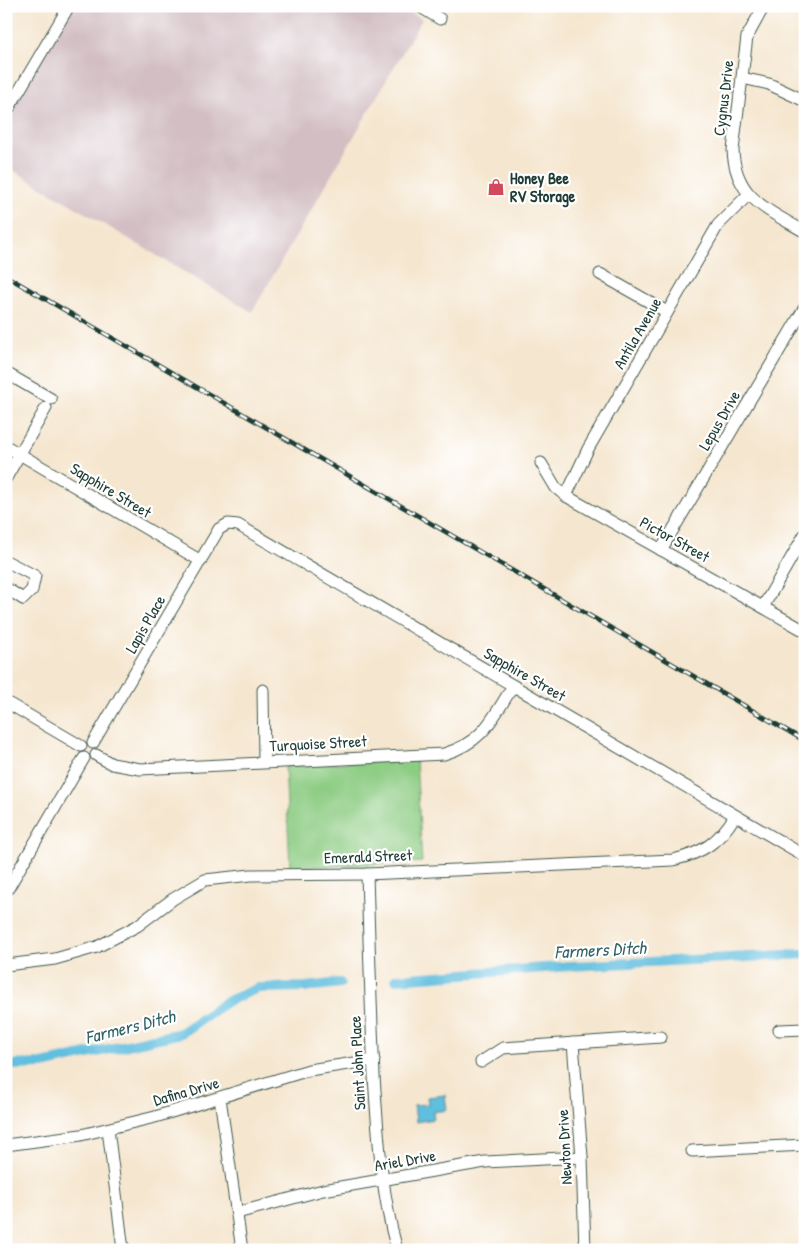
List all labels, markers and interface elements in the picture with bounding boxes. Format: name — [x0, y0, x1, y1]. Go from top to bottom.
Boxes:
street label: Cygnus Drive — [707, 58, 739, 137]
place label: Honey Bee RV Storage — [510, 167, 576, 208]
shop icon: Honey Bee RV Storage — [486, 177, 506, 197]
street label: Antila Avenue — [608, 293, 667, 373]
street label: Lepus Drive — [693, 386, 745, 454]
street label: Sapphire Street — [66, 457, 156, 523]
street label: Pictor Street — [636, 511, 714, 567]
street label: Lapis Place — [120, 591, 171, 657]
street label: Sapphire Street — [480, 642, 570, 707]
street label: Turquoise Street — [269, 729, 368, 757]
street label: Emerald Street — [324, 843, 413, 869]
water label: Farmers Ditch — [554, 935, 648, 964]
water label: Farmers Ditch — [82, 1003, 179, 1050]
street label: Saint John Place — [344, 1015, 370, 1111]
street label: Dafina Drive — [150, 1071, 222, 1111]
street label: Newton Drive — [551, 1108, 577, 1185]
street label: Ariel Drive — [373, 1144, 438, 1176]

